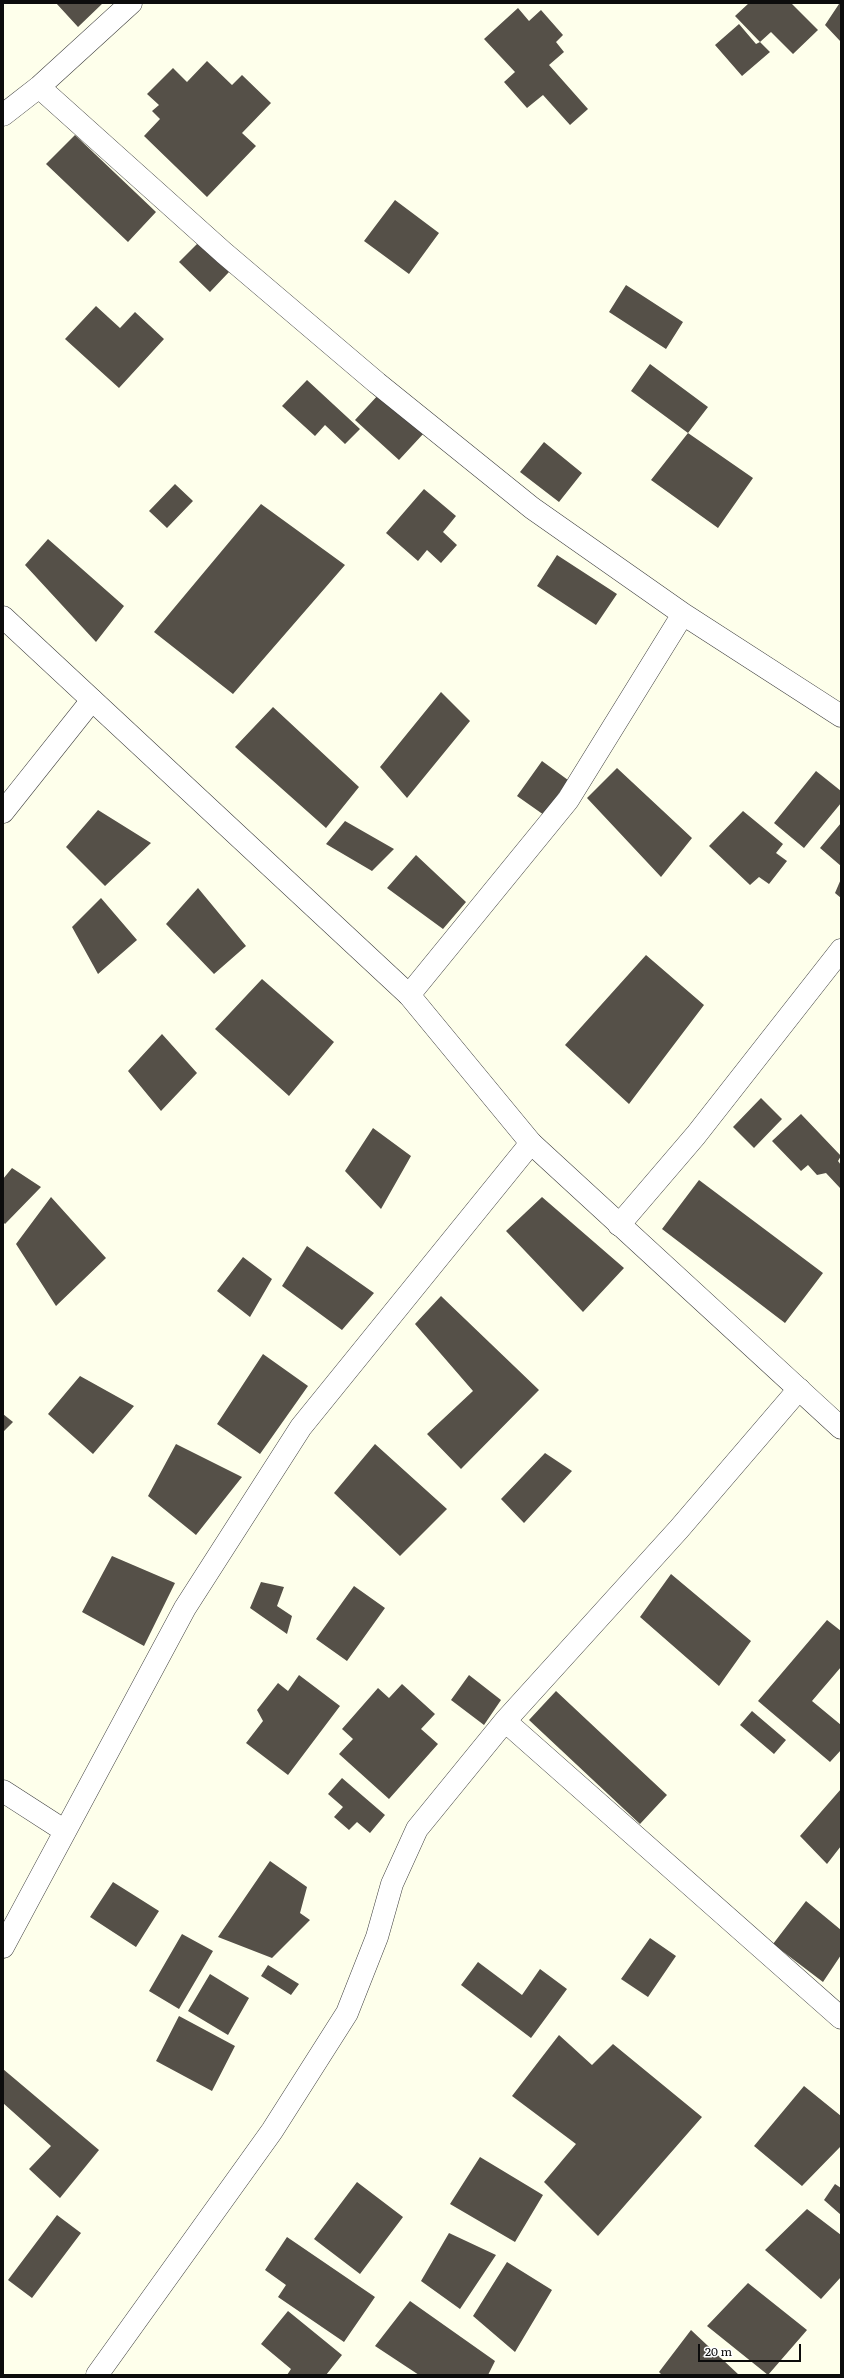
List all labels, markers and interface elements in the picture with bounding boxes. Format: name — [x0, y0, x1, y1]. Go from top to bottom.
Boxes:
scale bar — [700, 2336, 803, 2362]
text: 20 m — [705, 2342, 732, 2360]

